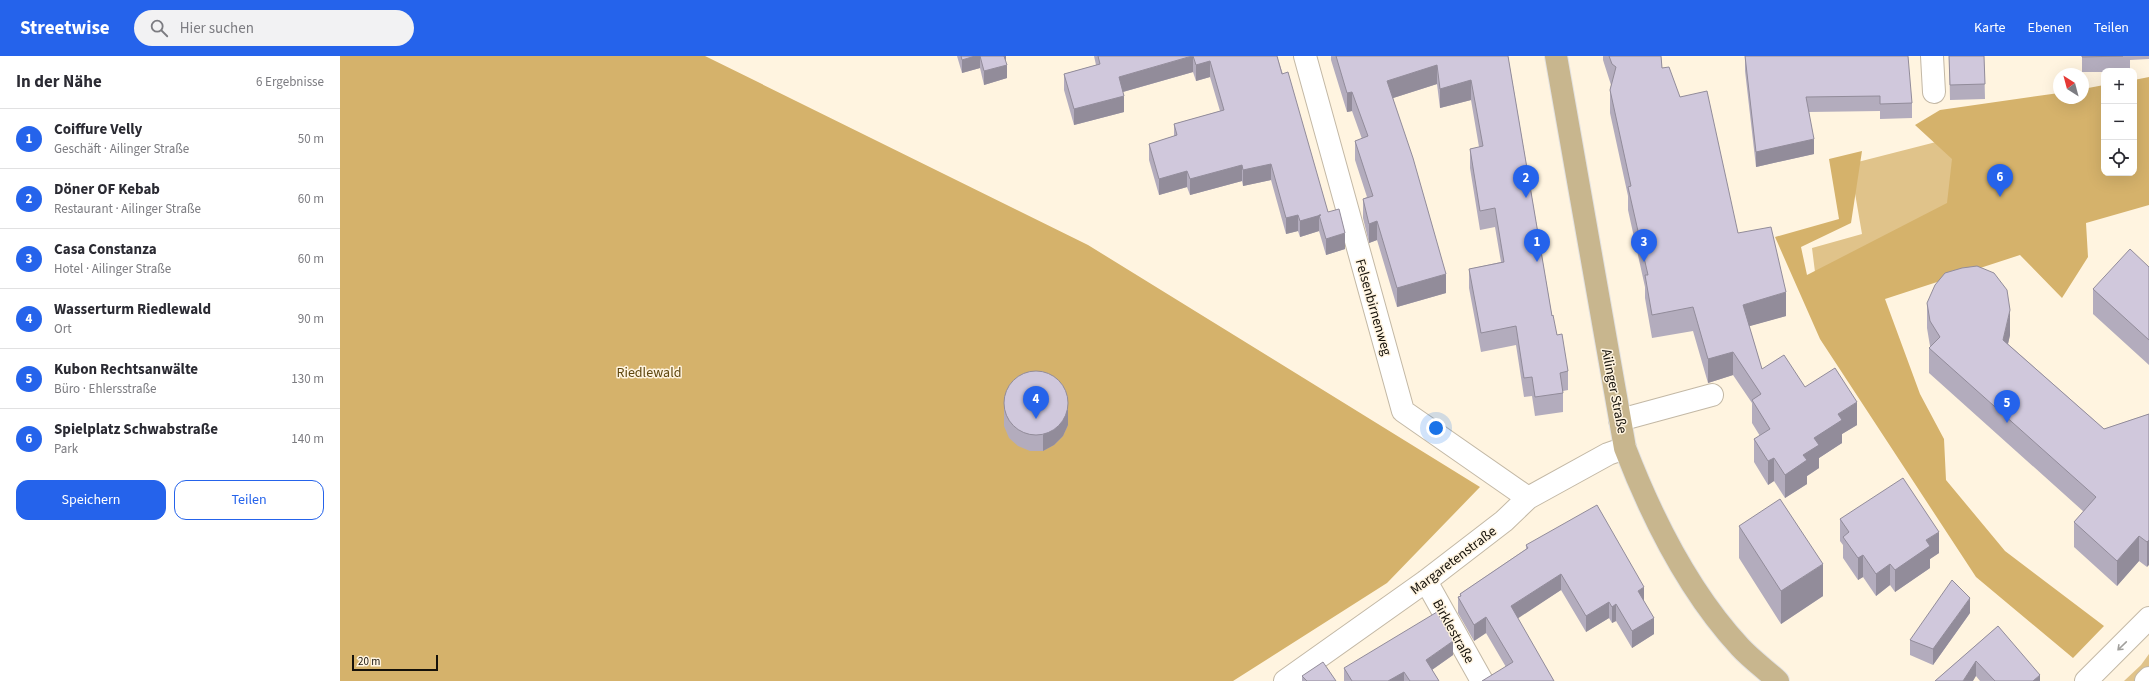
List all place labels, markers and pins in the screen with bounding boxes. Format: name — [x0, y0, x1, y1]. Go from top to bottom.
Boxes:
pin: 6 — [1987, 164, 2013, 197]
pin: 2 — [1513, 165, 1539, 198]
pin: 1 — [1524, 229, 1550, 262]
pin: 3 — [1631, 229, 1657, 262]
pin: 4 — [1023, 386, 1049, 419]
pin: 5 — [1994, 390, 2020, 423]

